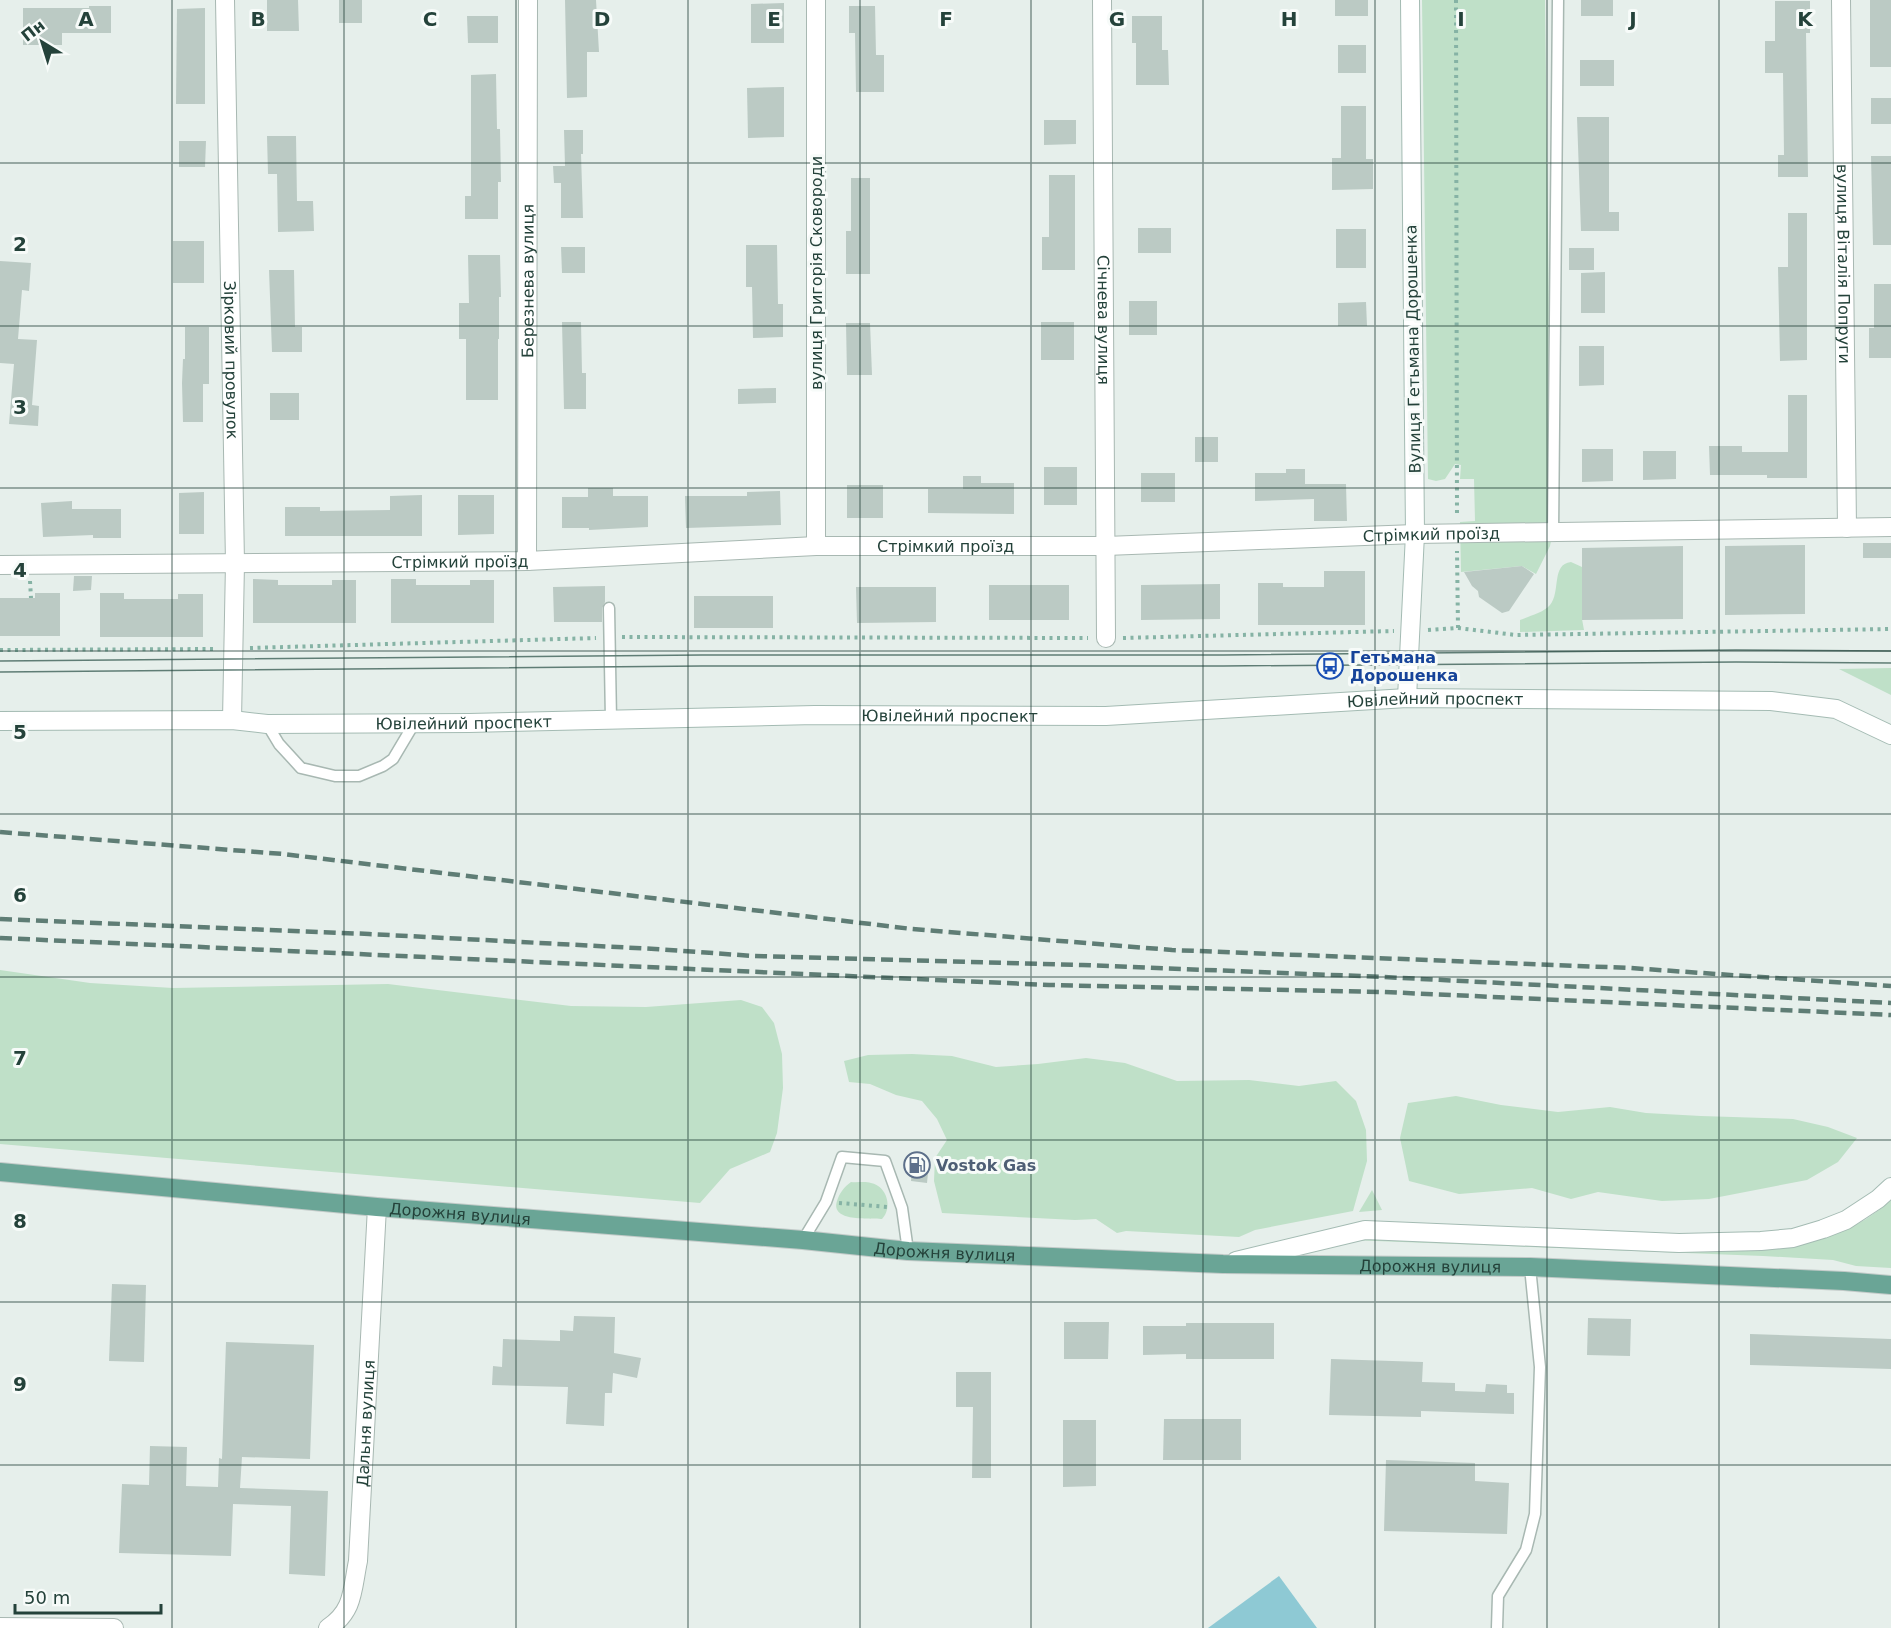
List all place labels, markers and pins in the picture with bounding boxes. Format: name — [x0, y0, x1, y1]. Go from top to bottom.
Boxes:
place label: Гетьмана Дорошенка — [1350, 648, 1458, 685]
bus stop icon: Гетьмана Дорошенка — [1315, 651, 1345, 681]
fuel station icon: Vostok Gas — [902, 1150, 932, 1180]
place label: Vostok Gas — [936, 1156, 1036, 1175]

